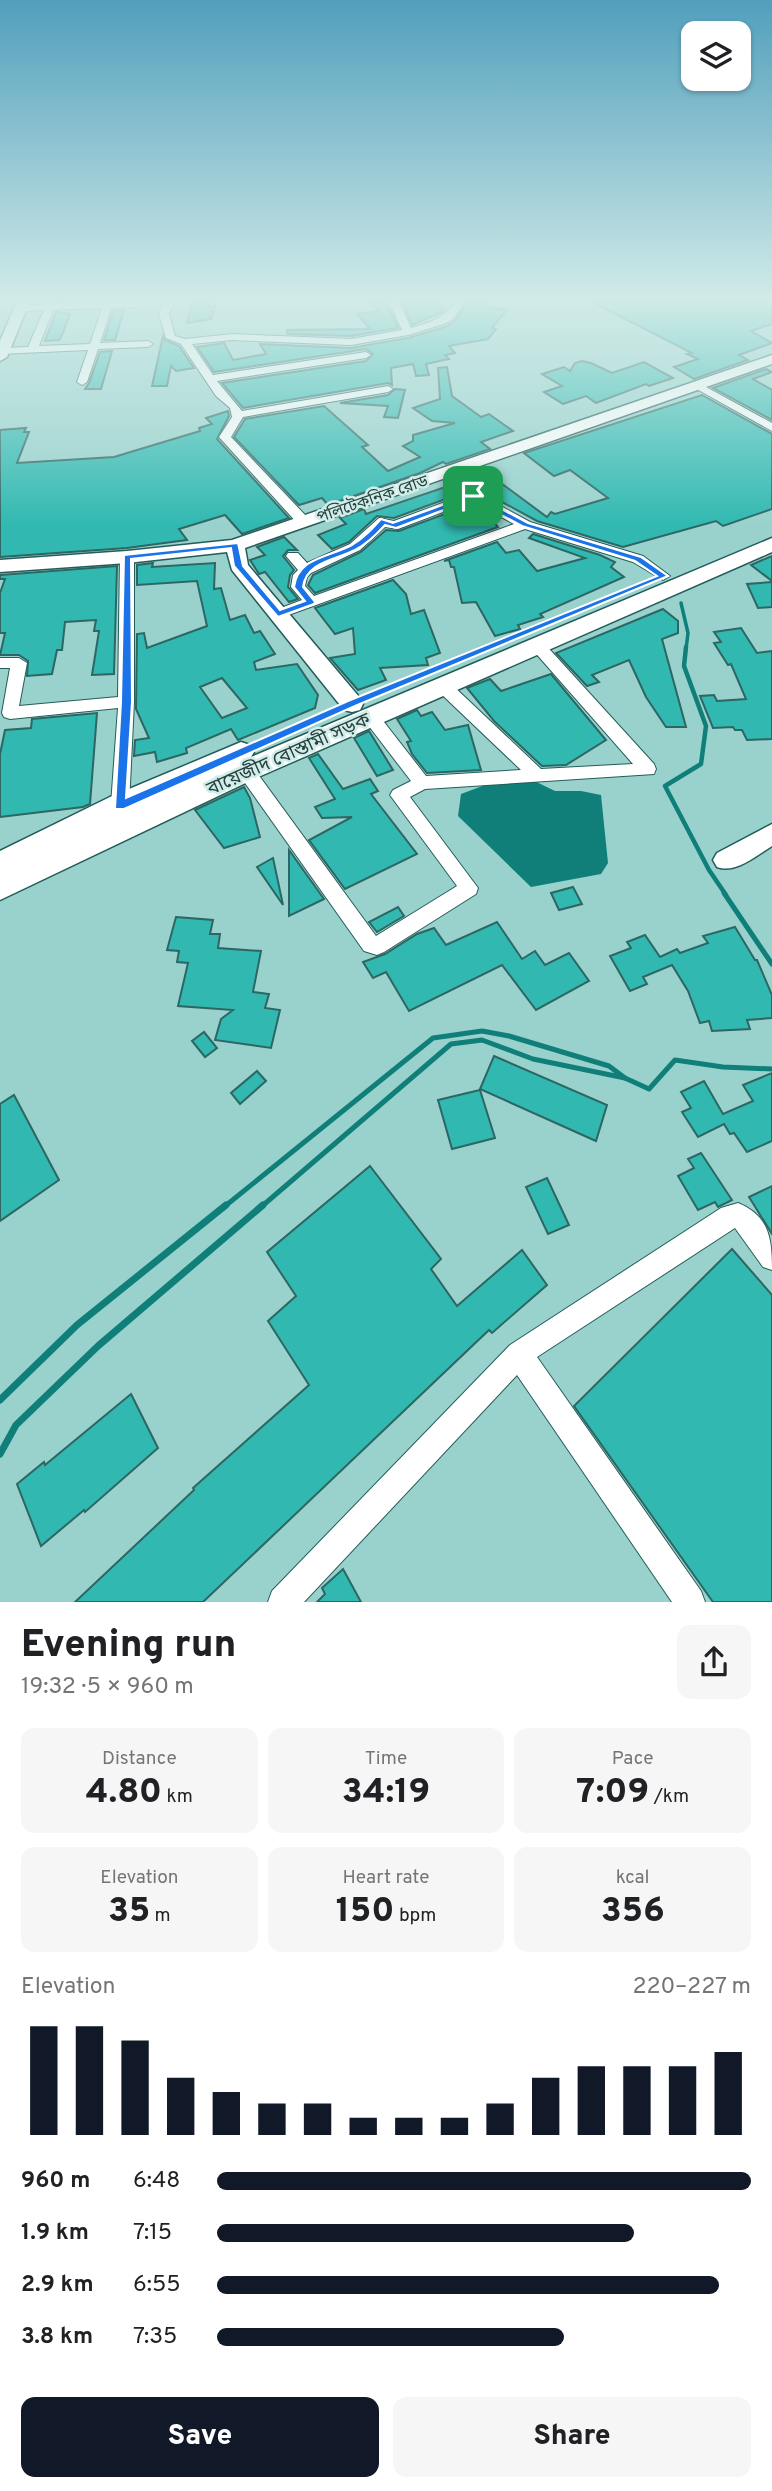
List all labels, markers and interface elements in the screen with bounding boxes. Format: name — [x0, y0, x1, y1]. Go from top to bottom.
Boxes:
map controls — [681, 21, 751, 91]
button: layers — [681, 21, 751, 91]
pin — [443, 466, 503, 526]
street label: পলিটেকনিক রোড — [314, 470, 431, 528]
icon: arrive — [454, 477, 492, 515]
street label: বায়েজীদ বোস্তামী সড়ক — [202, 707, 375, 802]
text: Evening run — [21, 1622, 236, 1671]
button: share — [677, 1625, 751, 1699]
text: 19:32 · 5 × 960 m — [21, 1673, 194, 1702]
text: Distance — [102, 1747, 177, 1771]
text: Time — [365, 1747, 407, 1771]
text: Pace — [612, 1747, 654, 1771]
text: 4.80 — [86, 1771, 162, 1815]
text: 34:19 — [342, 1771, 430, 1815]
text: 7:09 — [576, 1771, 649, 1815]
text: km — [162, 1785, 193, 1809]
text: /km — [649, 1785, 689, 1809]
text: Elevation — [100, 1866, 178, 1890]
text: Heart rate — [343, 1866, 429, 1890]
text: kcal — [616, 1866, 650, 1890]
text: 35 — [108, 1890, 150, 1934]
text: 150 — [336, 1890, 394, 1934]
text: 356 — [601, 1890, 665, 1934]
text: m — [150, 1904, 171, 1928]
text: bpm — [394, 1904, 436, 1928]
text: Elevation — [21, 1973, 116, 2002]
text: 220–227 m — [632, 1973, 751, 2002]
text: 960 m — [21, 2167, 90, 2196]
text: 6:48 — [133, 2167, 180, 2196]
text: 1.9 km — [21, 2219, 89, 2248]
text: 7:15 — [133, 2219, 172, 2248]
text: 2.9 km — [21, 2271, 94, 2300]
text: 6:55 — [133, 2271, 180, 2300]
text: 3.8 km — [21, 2323, 93, 2352]
text: 7:35 — [133, 2323, 177, 2352]
button: Save — [21, 2397, 379, 2477]
button: Share — [393, 2397, 751, 2477]

